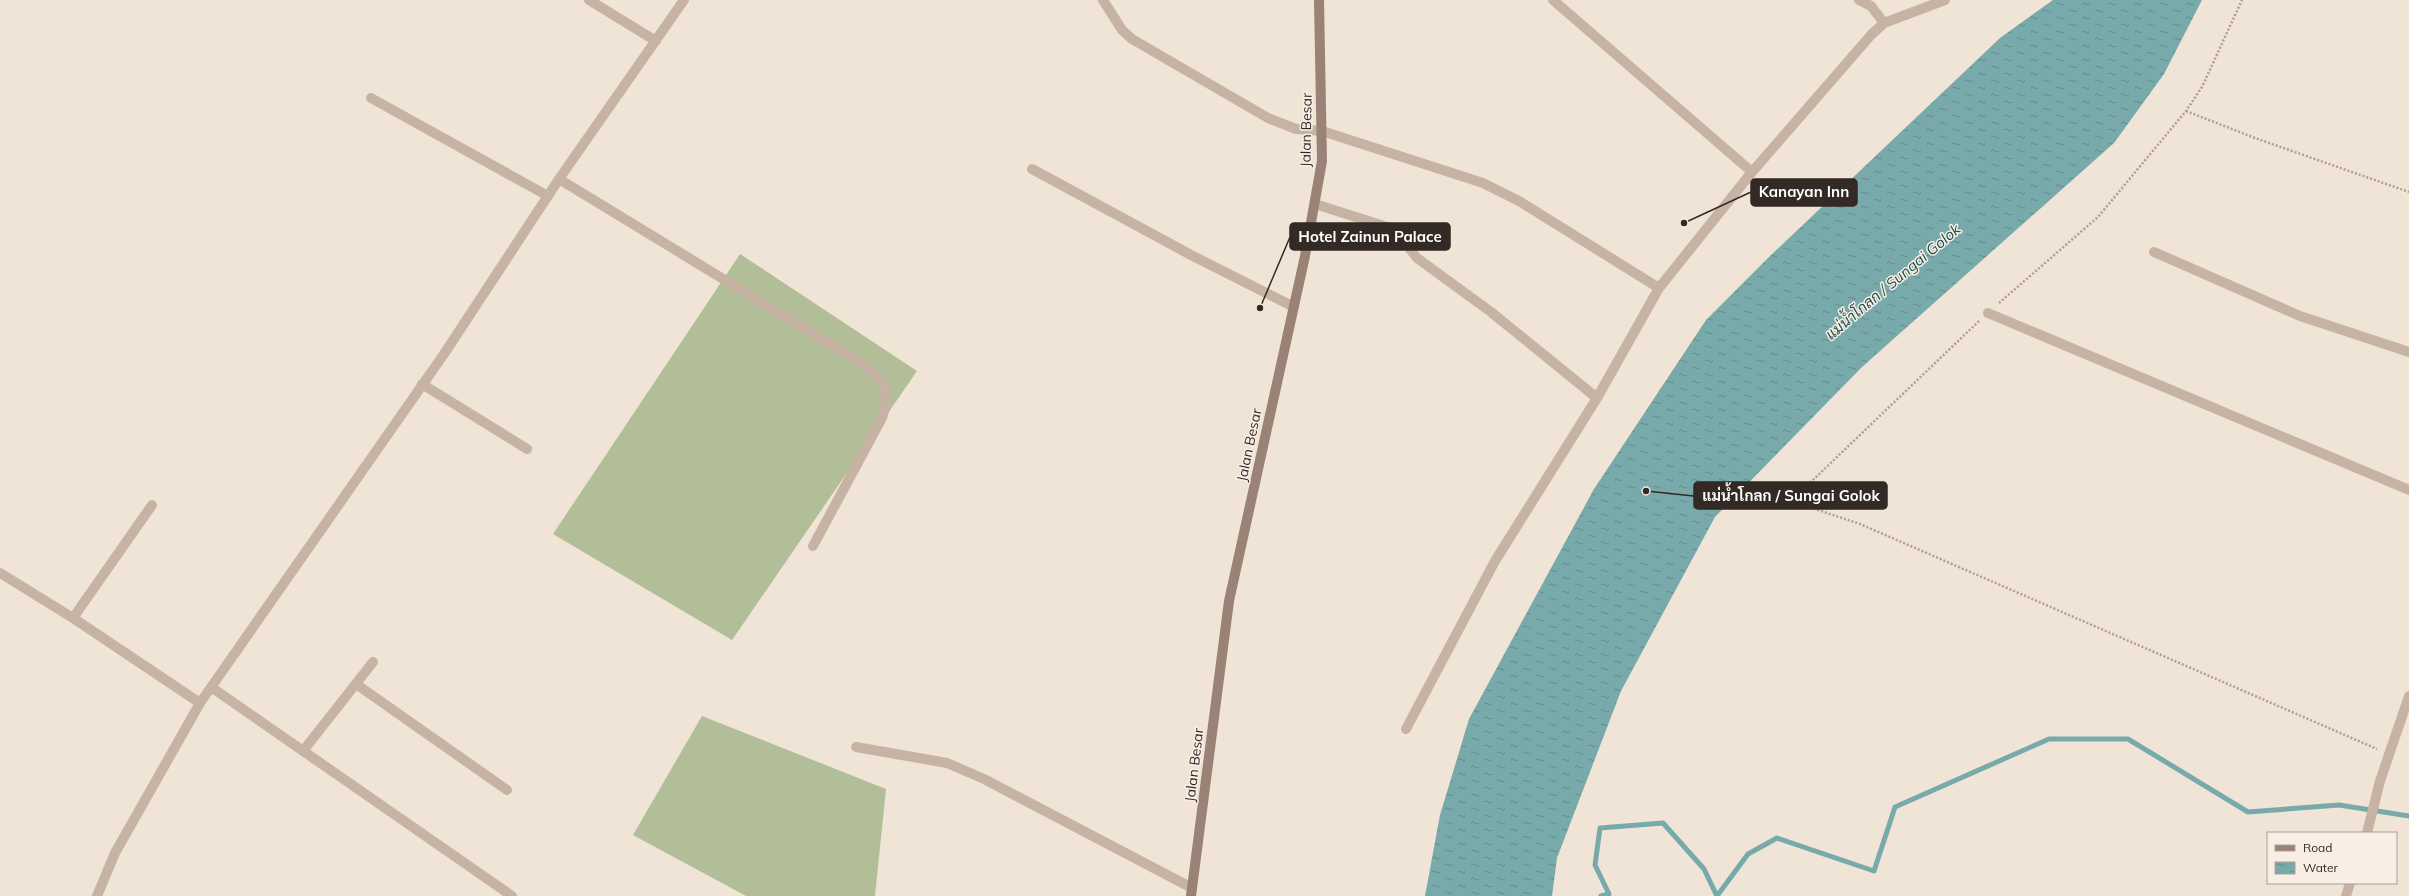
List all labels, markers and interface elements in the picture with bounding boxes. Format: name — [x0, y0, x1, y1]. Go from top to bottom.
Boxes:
street label: Jalan Besar — [1296, 92, 1316, 167]
callout: Kanayan Inn — [1751, 179, 1857, 206]
text: Kanayan Inn — [1759, 182, 1849, 201]
water label: แม่น้ำโกลก / Sungai Golok — [1819, 217, 1965, 344]
callout: Hotel Zainun Palace — [1290, 223, 1450, 250]
text: Hotel Zainun Palace — [1298, 227, 1442, 246]
street label: Jalan Besar — [1232, 406, 1266, 483]
callout: แม่น้ำโกลก / Sungai Golok — [1694, 482, 1887, 509]
text: แม่น้ำโกลก / Sungai Golok — [1702, 482, 1880, 505]
street label: Jalan Besar — [1181, 726, 1208, 803]
legend — [2267, 832, 2397, 884]
text: Road — [2303, 840, 2332, 855]
text: Water — [2303, 860, 2339, 875]

